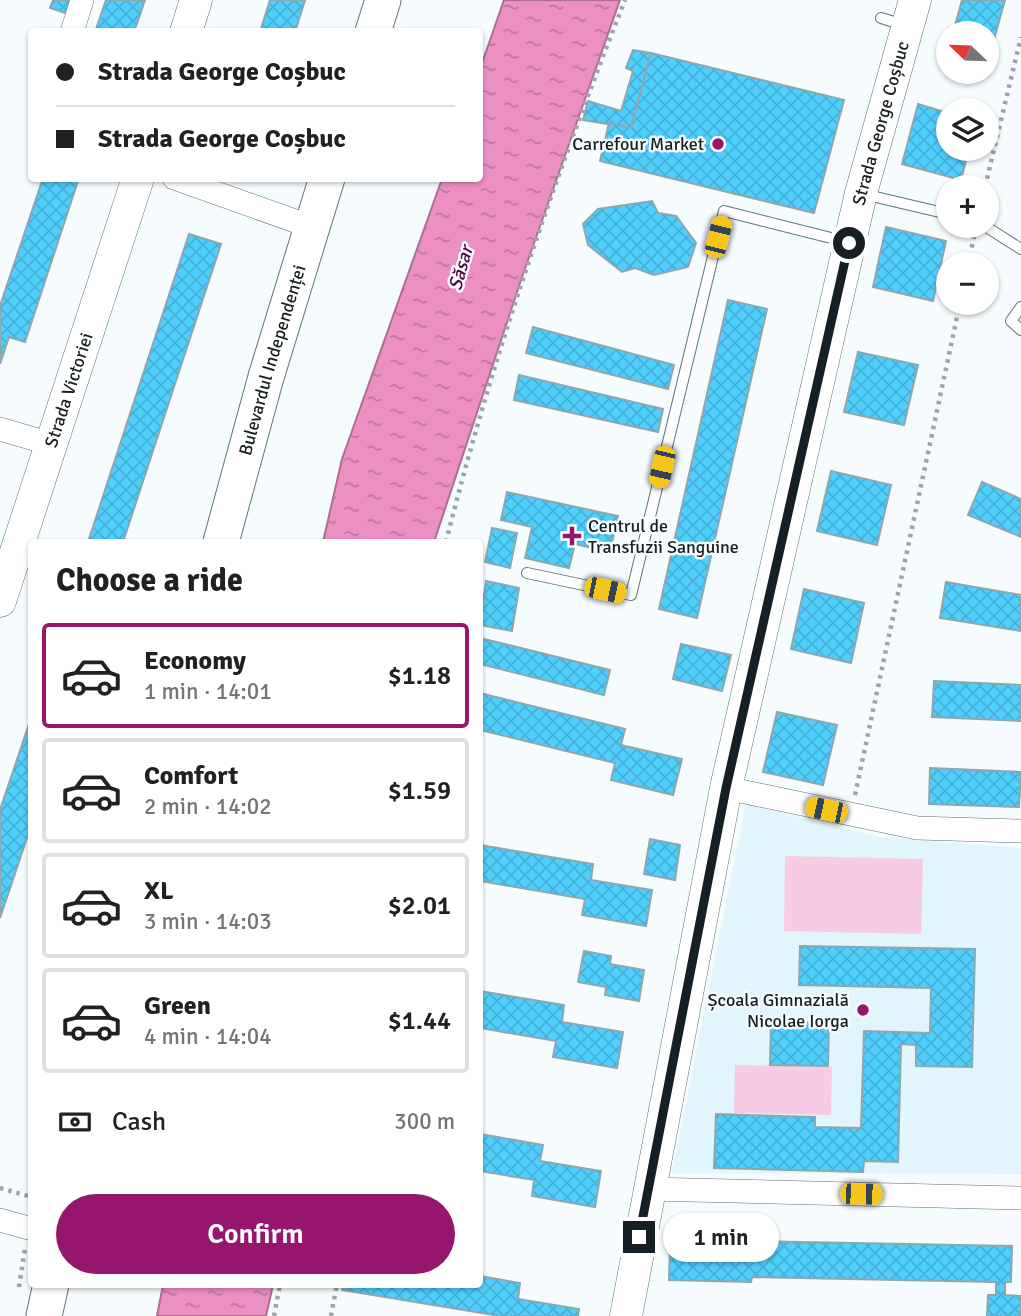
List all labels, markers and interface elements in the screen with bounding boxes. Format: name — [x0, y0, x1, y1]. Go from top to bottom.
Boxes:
north arrow — [936, 21, 999, 84]
map controls — [936, 21, 999, 315]
street label: Strada George Coșbuc — [848, 39, 914, 207]
text: Strada George Coșbuc — [98, 56, 346, 88]
button: layers — [936, 98, 999, 161]
text: Strada George Coșbuc — [98, 123, 346, 155]
place label: Carrefour Market — [572, 133, 704, 155]
marker: Carrefour Market — [710, 136, 726, 152]
button: + — [936, 175, 999, 238]
car — [703, 214, 734, 260]
route start — [833, 227, 865, 259]
water label: Săsar — [443, 240, 480, 293]
button: − — [936, 252, 999, 315]
street label: Bulevardul Independenței — [234, 262, 311, 458]
street label: Strada Victoriei — [40, 330, 98, 450]
car — [648, 444, 677, 490]
place label: Centrul de Transfuzii Sanguine — [588, 515, 739, 558]
marker: Centrul de Transfuzii Sanguine — [562, 526, 582, 546]
text: Choose a ride — [56, 561, 243, 600]
car — [583, 575, 628, 605]
icon: car — [60, 644, 123, 707]
text: Economy — [144, 645, 246, 677]
text: $1.18 — [388, 660, 451, 692]
text: 1 min · 14:01 — [144, 677, 272, 706]
icon: car — [60, 759, 123, 822]
text: Comfort — [144, 760, 238, 792]
text: $1.59 — [388, 775, 451, 807]
text: 2 min · 14:02 — [144, 792, 272, 821]
car — [804, 795, 849, 825]
icon: car — [60, 874, 123, 937]
text: XL — [144, 875, 174, 907]
text: $2.01 — [388, 890, 451, 922]
text: 3 min · 14:03 — [144, 907, 272, 936]
icon: car — [60, 989, 123, 1052]
place label: Școala Gimnazială Nicolae Iorga — [708, 989, 849, 1032]
text: Green — [144, 990, 211, 1022]
marker: Școala Gimnazială Nicolae Iorga — [855, 1002, 871, 1018]
text: $1.44 — [388, 1005, 451, 1037]
text: 4 min · 14:04 — [144, 1022, 272, 1051]
icon: cash — [56, 1103, 94, 1141]
text: Cash — [112, 1106, 166, 1138]
text: 300 m — [394, 1107, 455, 1136]
car — [840, 1183, 883, 1205]
button: Confirm — [56, 1194, 455, 1274]
callout: 1 min — [664, 1212, 779, 1262]
route end — [623, 1221, 655, 1253]
text: 1 min — [693, 1223, 749, 1252]

